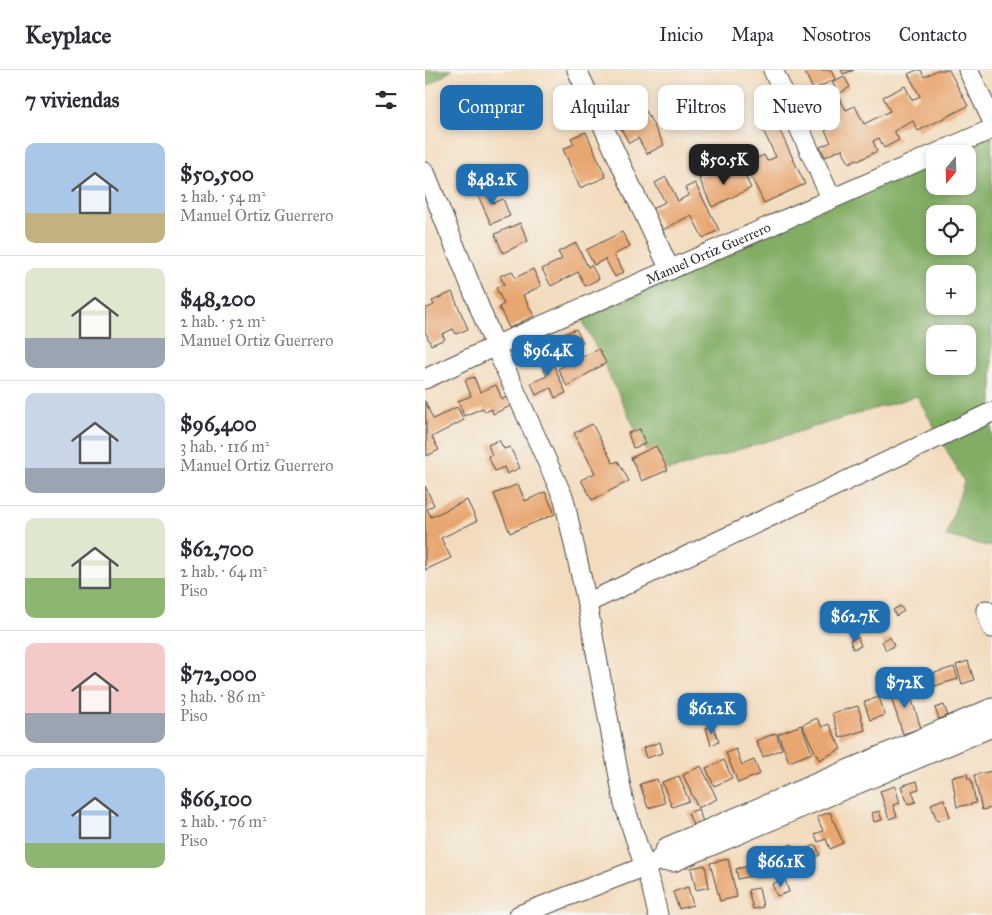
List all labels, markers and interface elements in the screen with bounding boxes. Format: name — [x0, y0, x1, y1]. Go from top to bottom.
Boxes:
text: Keyplace — [25, 20, 112, 50]
text: Inicio — [659, 24, 703, 46]
text: Mapa — [731, 24, 774, 46]
text: Nosotros — [802, 24, 871, 46]
text: Contacto — [899, 24, 967, 46]
chip: Comprar — [440, 85, 543, 130]
chip: Alquilar — [553, 85, 648, 130]
chip: Filtros — [658, 85, 744, 130]
chip: Nuevo — [754, 85, 840, 130]
icon: filters — [372, 86, 400, 114]
text: 7 viviendas — [25, 87, 119, 113]
pin: $50.5K — [683, 144, 765, 186]
north arrow — [926, 145, 976, 195]
map controls — [926, 145, 976, 375]
text: $50.5K — [700, 150, 748, 169]
text: $50,500 — [180, 161, 254, 187]
icon: home — [65, 163, 125, 223]
pin: $48.2K — [451, 164, 533, 206]
text: $48.2K — [467, 170, 517, 189]
text: 2 hab. · 54 m² — [180, 187, 266, 206]
button: locate — [926, 205, 976, 255]
text: Manuel Ortiz Guerrero — [180, 206, 333, 225]
street label: Manuel Ortiz Guerrero — [643, 218, 773, 288]
button: + — [926, 265, 976, 315]
text: $48,200 — [180, 286, 256, 312]
icon: home — [65, 288, 125, 348]
text: 2 hab. · 52 m² — [180, 312, 265, 331]
button: − — [926, 325, 976, 375]
text: Manuel Ortiz Guerrero — [180, 331, 333, 350]
pin: $96.4K — [507, 334, 589, 377]
text: $96.4K — [523, 341, 573, 360]
text: $96,400 — [180, 411, 257, 437]
icon: home — [65, 413, 125, 473]
text: 3 hab. · 116 m² — [180, 437, 269, 456]
text: Manuel Ortiz Guerrero — [180, 456, 333, 475]
text: $62,700 — [180, 536, 254, 562]
icon: home — [65, 538, 125, 598]
text: 2 hab. · 64 m² — [180, 562, 267, 581]
text: Piso — [180, 581, 208, 600]
pin: $62.7K — [814, 600, 896, 643]
text: $62.7K — [831, 607, 879, 626]
text: $72,000 — [180, 661, 257, 687]
icon: home — [65, 663, 125, 723]
pin: $72K — [875, 666, 935, 709]
text: $72K — [886, 673, 924, 692]
text: 3 hab. · 86 m² — [180, 687, 265, 706]
pin: $61.2K — [671, 692, 753, 735]
text: $61.2K — [689, 699, 735, 718]
text: Piso — [180, 706, 208, 725]
text: $66,100 — [180, 786, 252, 812]
icon: home — [65, 788, 125, 848]
text: 2 hab. · 76 m² — [180, 812, 267, 831]
text: Piso — [180, 831, 208, 850]
pin: $66.1K — [740, 846, 822, 888]
text: $66.1K — [757, 852, 805, 871]

